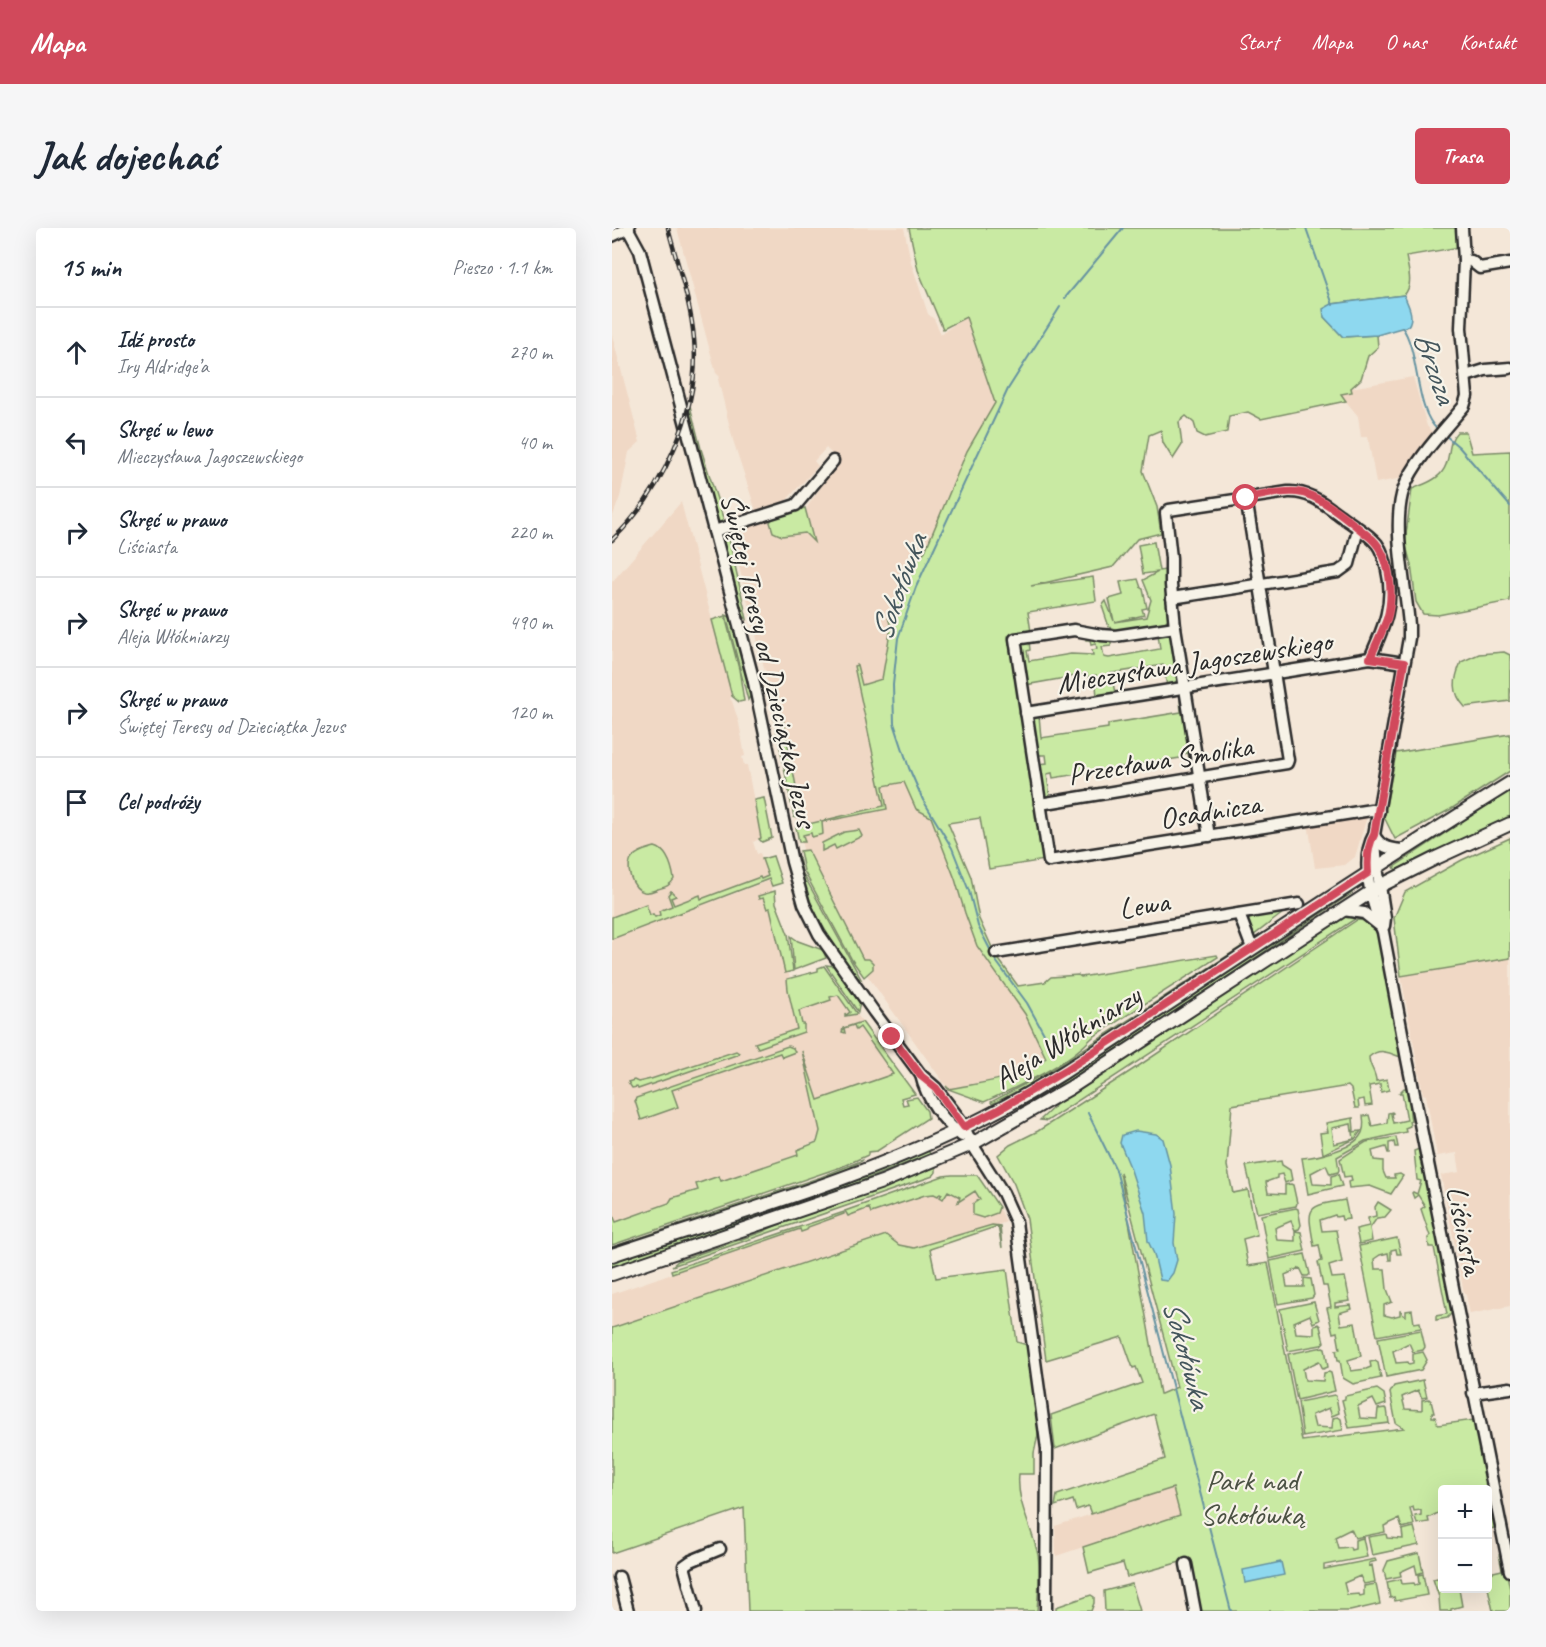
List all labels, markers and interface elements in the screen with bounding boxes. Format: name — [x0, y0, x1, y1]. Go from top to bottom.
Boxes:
text: Mapa — [30, 25, 85, 60]
text: Start — [1238, 29, 1279, 55]
text: Mapa — [1312, 29, 1352, 55]
text: O nas — [1385, 29, 1427, 55]
text: Kontakt — [1460, 29, 1516, 55]
button: Trasa — [1415, 128, 1510, 184]
text: Jak dojechać — [36, 130, 217, 183]
text: 15 min — [60, 251, 121, 284]
text: Pieszo · 1.1 km — [452, 255, 552, 280]
text: Idź prosto — [117, 326, 194, 354]
water label: Brzoza — [1404, 326, 1468, 411]
icon: ahead — [60, 336, 93, 369]
text: 270 m — [509, 340, 552, 365]
text: Iry Aldridge’a — [117, 354, 208, 379]
text: Skręć w lewo — [117, 416, 212, 444]
icon: left — [60, 426, 93, 459]
text: 40 m — [518, 430, 552, 455]
text: Mieczysława Jagoszewskiego — [117, 444, 302, 469]
route start — [1232, 484, 1258, 510]
street label: Świętej Teresy od Dzieciątka Jezus — [712, 489, 827, 833]
text: Skręć w prawo — [117, 506, 226, 534]
icon: right — [60, 516, 93, 549]
text: 220 m — [509, 520, 552, 545]
water label: Sokołówka — [860, 526, 938, 646]
text: Liściasta — [117, 534, 177, 559]
text: Skręć w prawo — [117, 596, 226, 624]
icon: right — [60, 606, 93, 639]
text: 490 m — [509, 610, 552, 635]
street label: Mieczysława Jagoszewskiego — [1054, 621, 1337, 702]
text: Aleja Włókniarzy — [117, 624, 228, 649]
text: Skręć w prawo — [117, 686, 226, 714]
icon: right — [60, 696, 93, 729]
text: 120 m — [509, 700, 552, 725]
text: Świętej Teresy od Dzieciątka Jezus — [117, 714, 345, 739]
street label: Przecława Smolika — [1065, 726, 1257, 793]
street label: Osadnicza — [1157, 784, 1266, 838]
icon: arrive — [60, 786, 93, 819]
text: Cel podróży — [117, 788, 200, 816]
street label: Lewa — [1116, 882, 1174, 928]
street label: Aleja Włókniarzy — [986, 976, 1149, 1097]
route end — [878, 1023, 904, 1049]
street label: Liściasta — [1438, 1182, 1493, 1280]
water label: Sokołówka — [1153, 1296, 1222, 1416]
park label: Park nad Sokołówką — [1200, 1461, 1306, 1533]
map controls — [1438, 1485, 1492, 1593]
button: + — [1438, 1485, 1492, 1539]
button: − — [1438, 1539, 1492, 1593]

